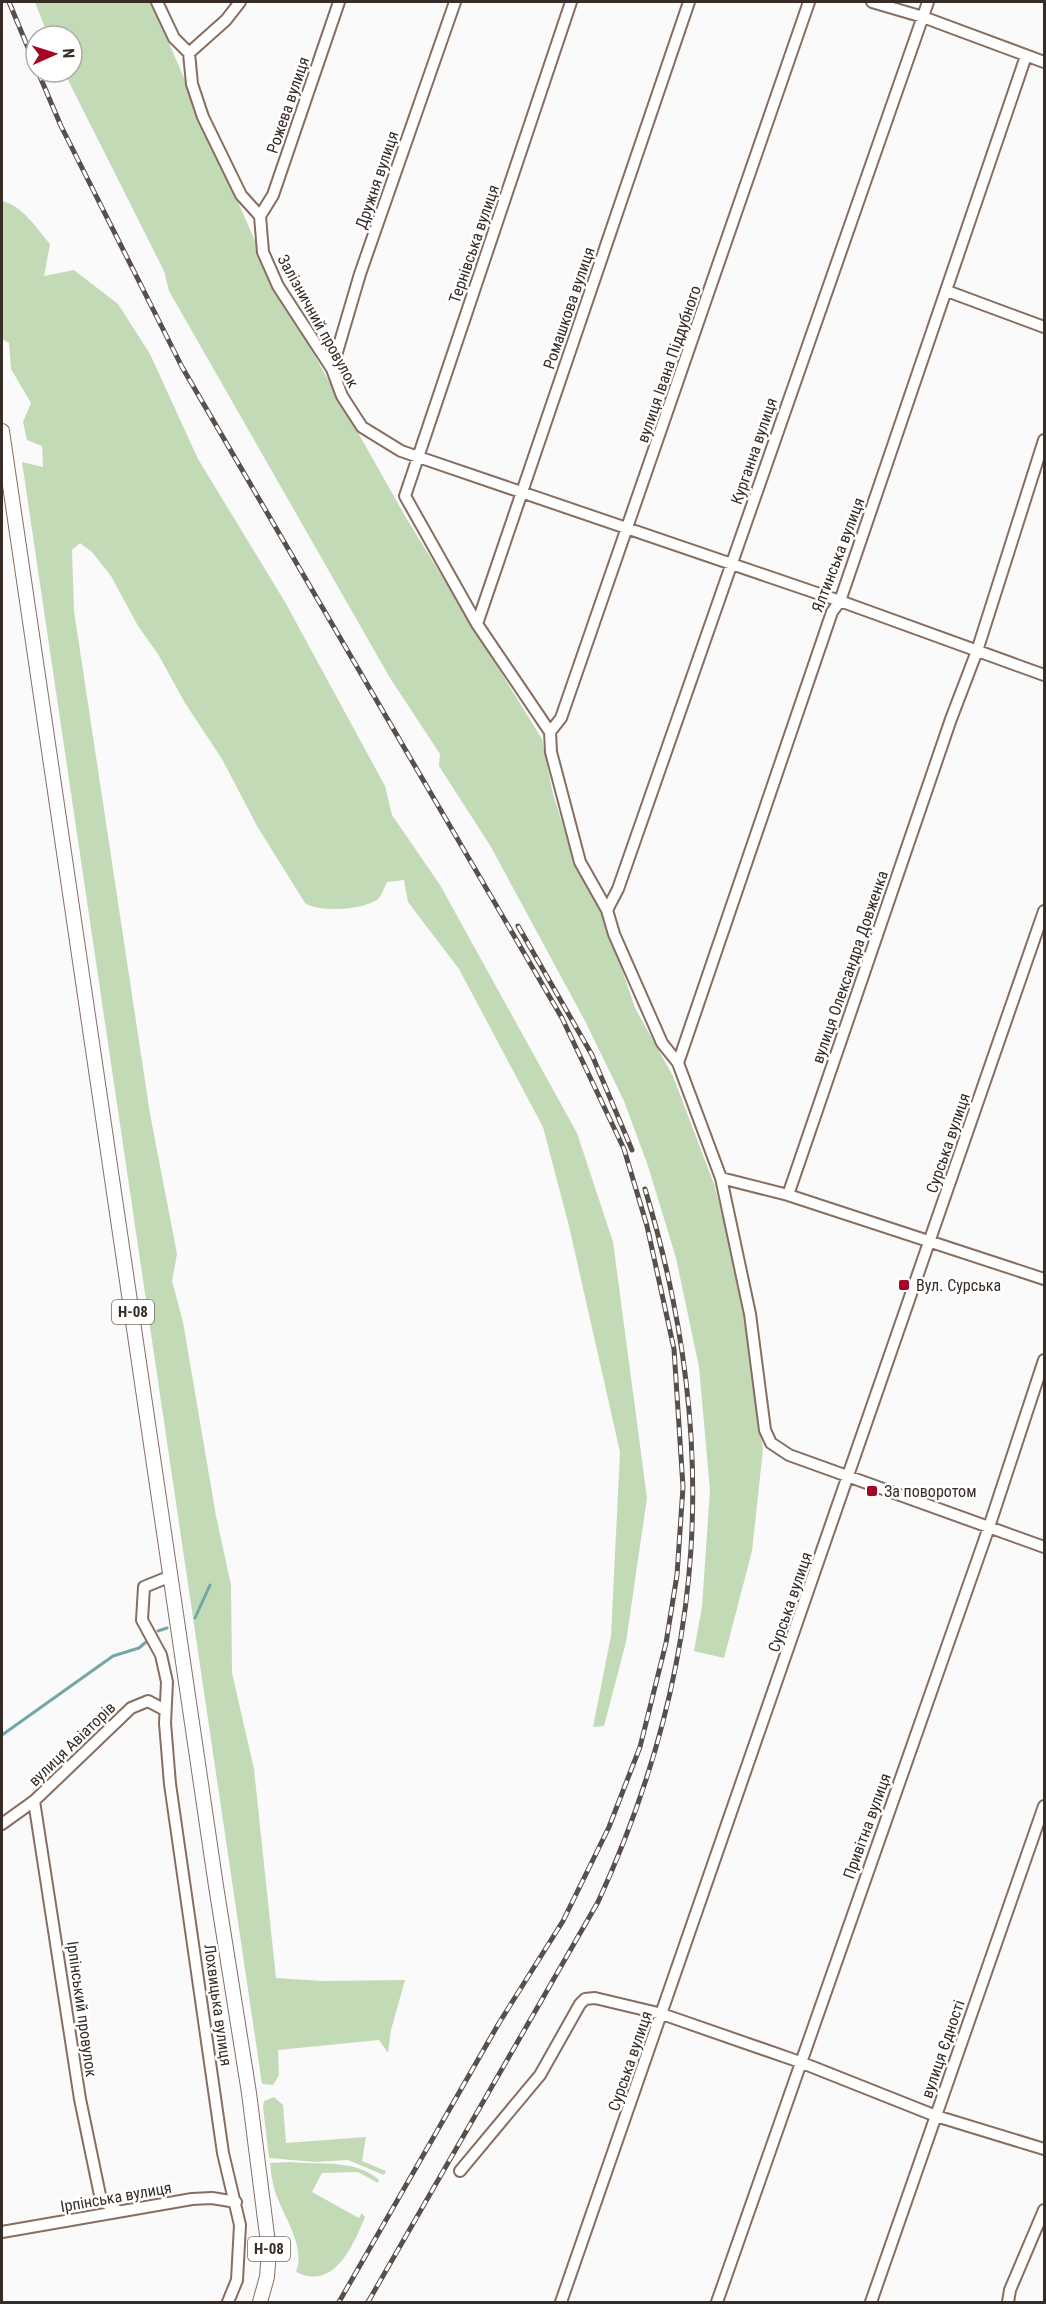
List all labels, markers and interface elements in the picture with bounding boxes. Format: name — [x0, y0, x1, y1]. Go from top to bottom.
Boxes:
north arrow — [24, 24, 84, 84]
text: N — [59, 48, 78, 59]
street label: Рожева вулиця — [263, 54, 313, 156]
street label: Дружня вулиця — [351, 129, 403, 231]
street label: Тернівська вулиця — [445, 182, 503, 306]
street label: Ромашкова вулиця — [539, 244, 599, 372]
street label: Залізничний провулок — [274, 251, 363, 391]
street label: вулиця Івана Піддубного — [633, 283, 705, 445]
street label: Курганна вулиця — [727, 395, 781, 507]
street label: Ялтинська вулиця — [807, 495, 869, 615]
street label: вулиця Олександра Довженка — [808, 868, 892, 1066]
street label: Сурська вулиця — [922, 1090, 974, 1196]
place label: Вул. Сурська — [916, 1276, 1001, 1295]
marker: Вул. Сурська — [897, 1278, 911, 1292]
road number: Н-08 — [112, 1300, 154, 1324]
place label: За поворотом — [884, 1482, 976, 1501]
marker: За поворотом — [865, 1484, 879, 1498]
street label: Сурська вулиця — [764, 1549, 816, 1655]
street label: вулиця Авіаторів — [25, 1698, 119, 1790]
street label: Привітна вулиця — [839, 1771, 895, 1881]
street label: Ірпінський провулок — [63, 1940, 101, 2078]
street label: Лохвицька вулиця — [200, 1943, 236, 2067]
street label: вулиця Єдності — [917, 1997, 969, 2101]
street label: Сурська вулиця — [604, 2008, 656, 2114]
street label: Ірпінська вулиця — [59, 2178, 173, 2216]
road number: Н-08 — [248, 2237, 290, 2261]

